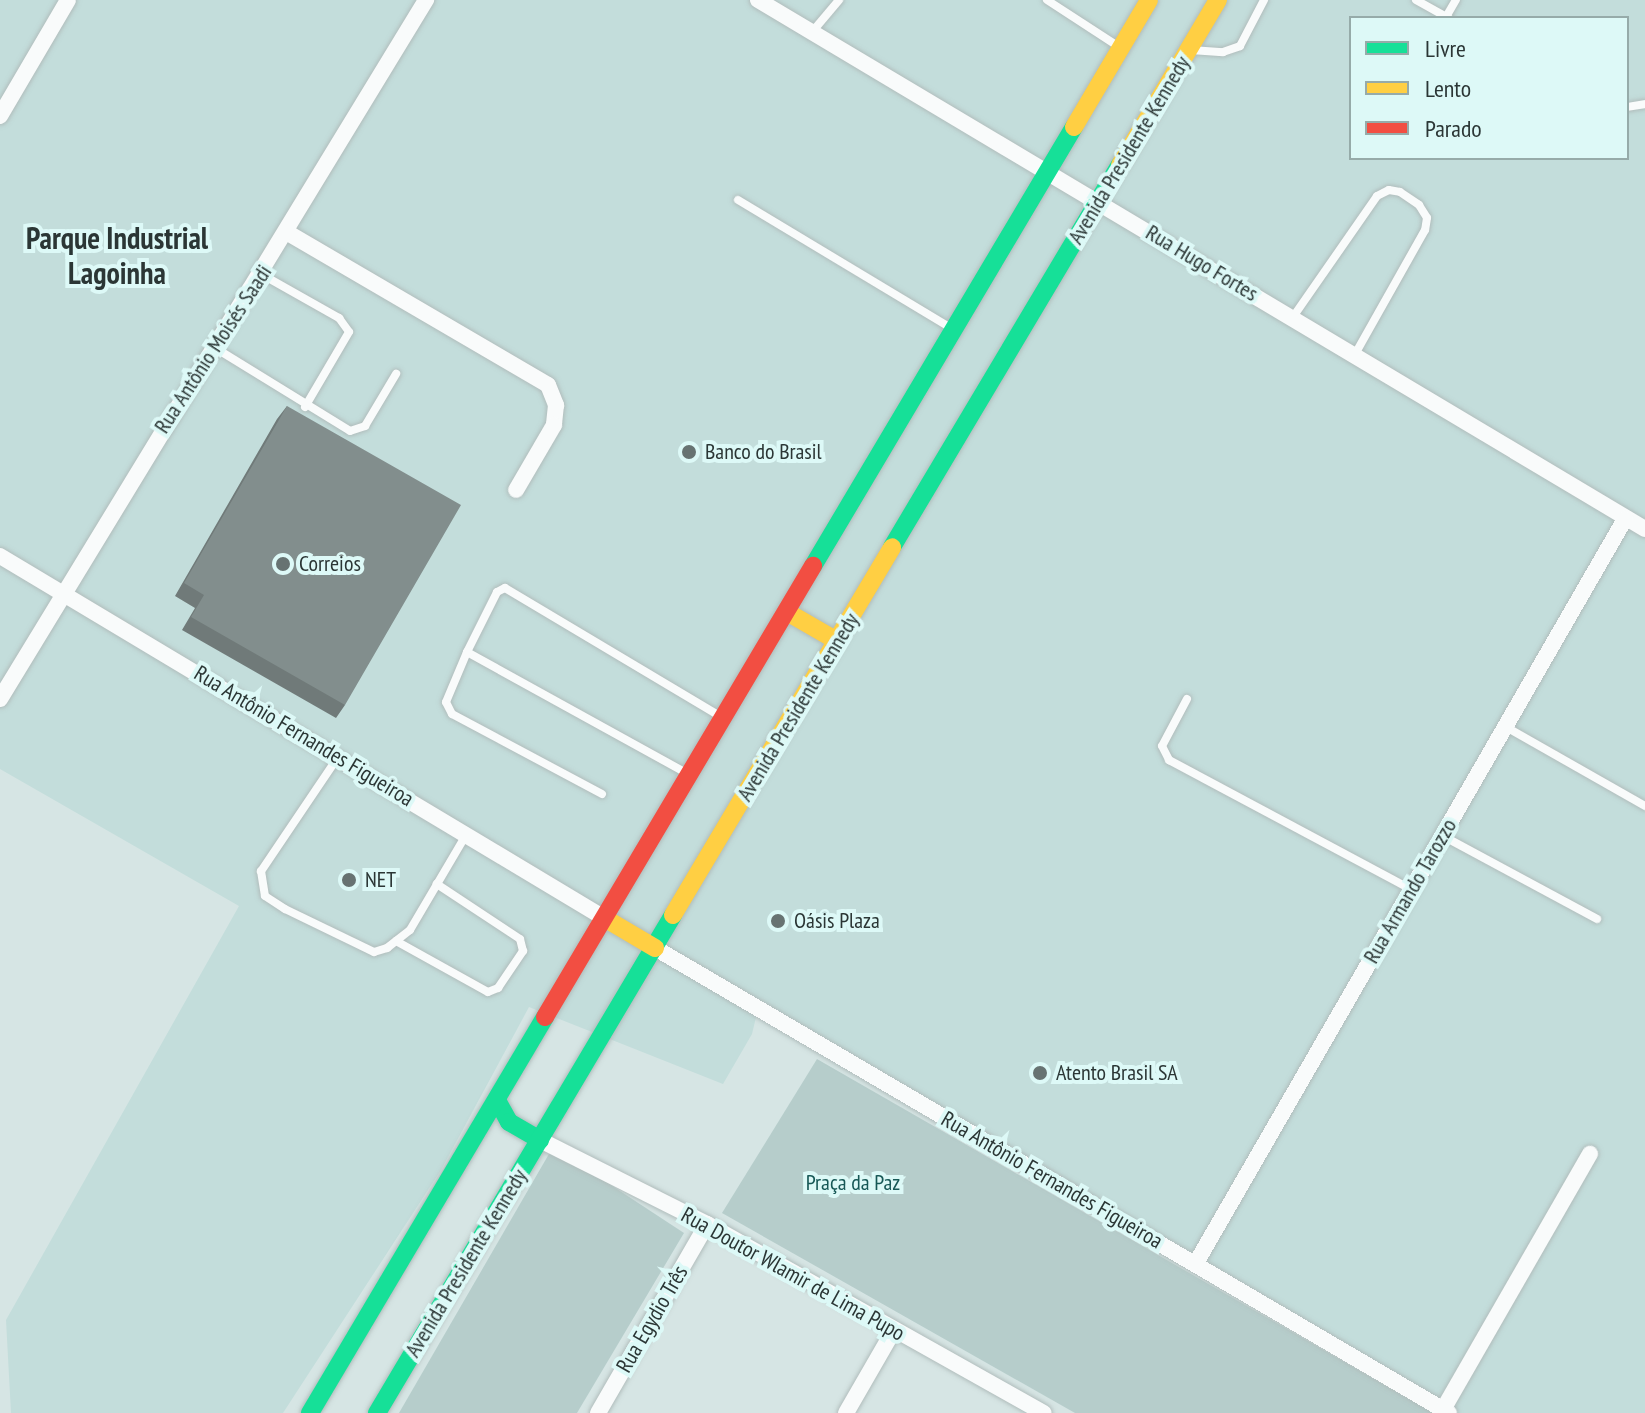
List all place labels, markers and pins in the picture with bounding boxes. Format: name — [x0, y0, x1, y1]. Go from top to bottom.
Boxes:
place label: Banco do Brasil — [705, 439, 822, 465]
marker: Banco do Brasil — [680, 443, 698, 461]
place label: Correios — [299, 551, 361, 577]
marker: Correios — [274, 555, 292, 573]
place label: NET — [365, 867, 396, 893]
marker: NET — [340, 871, 358, 889]
place label: Oásis Plaza — [794, 908, 880, 934]
marker: Oásis Plaza — [769, 912, 787, 930]
place label: Atento Brasil SA — [1056, 1060, 1178, 1086]
marker: Atento Brasil SA — [1031, 1064, 1049, 1082]

